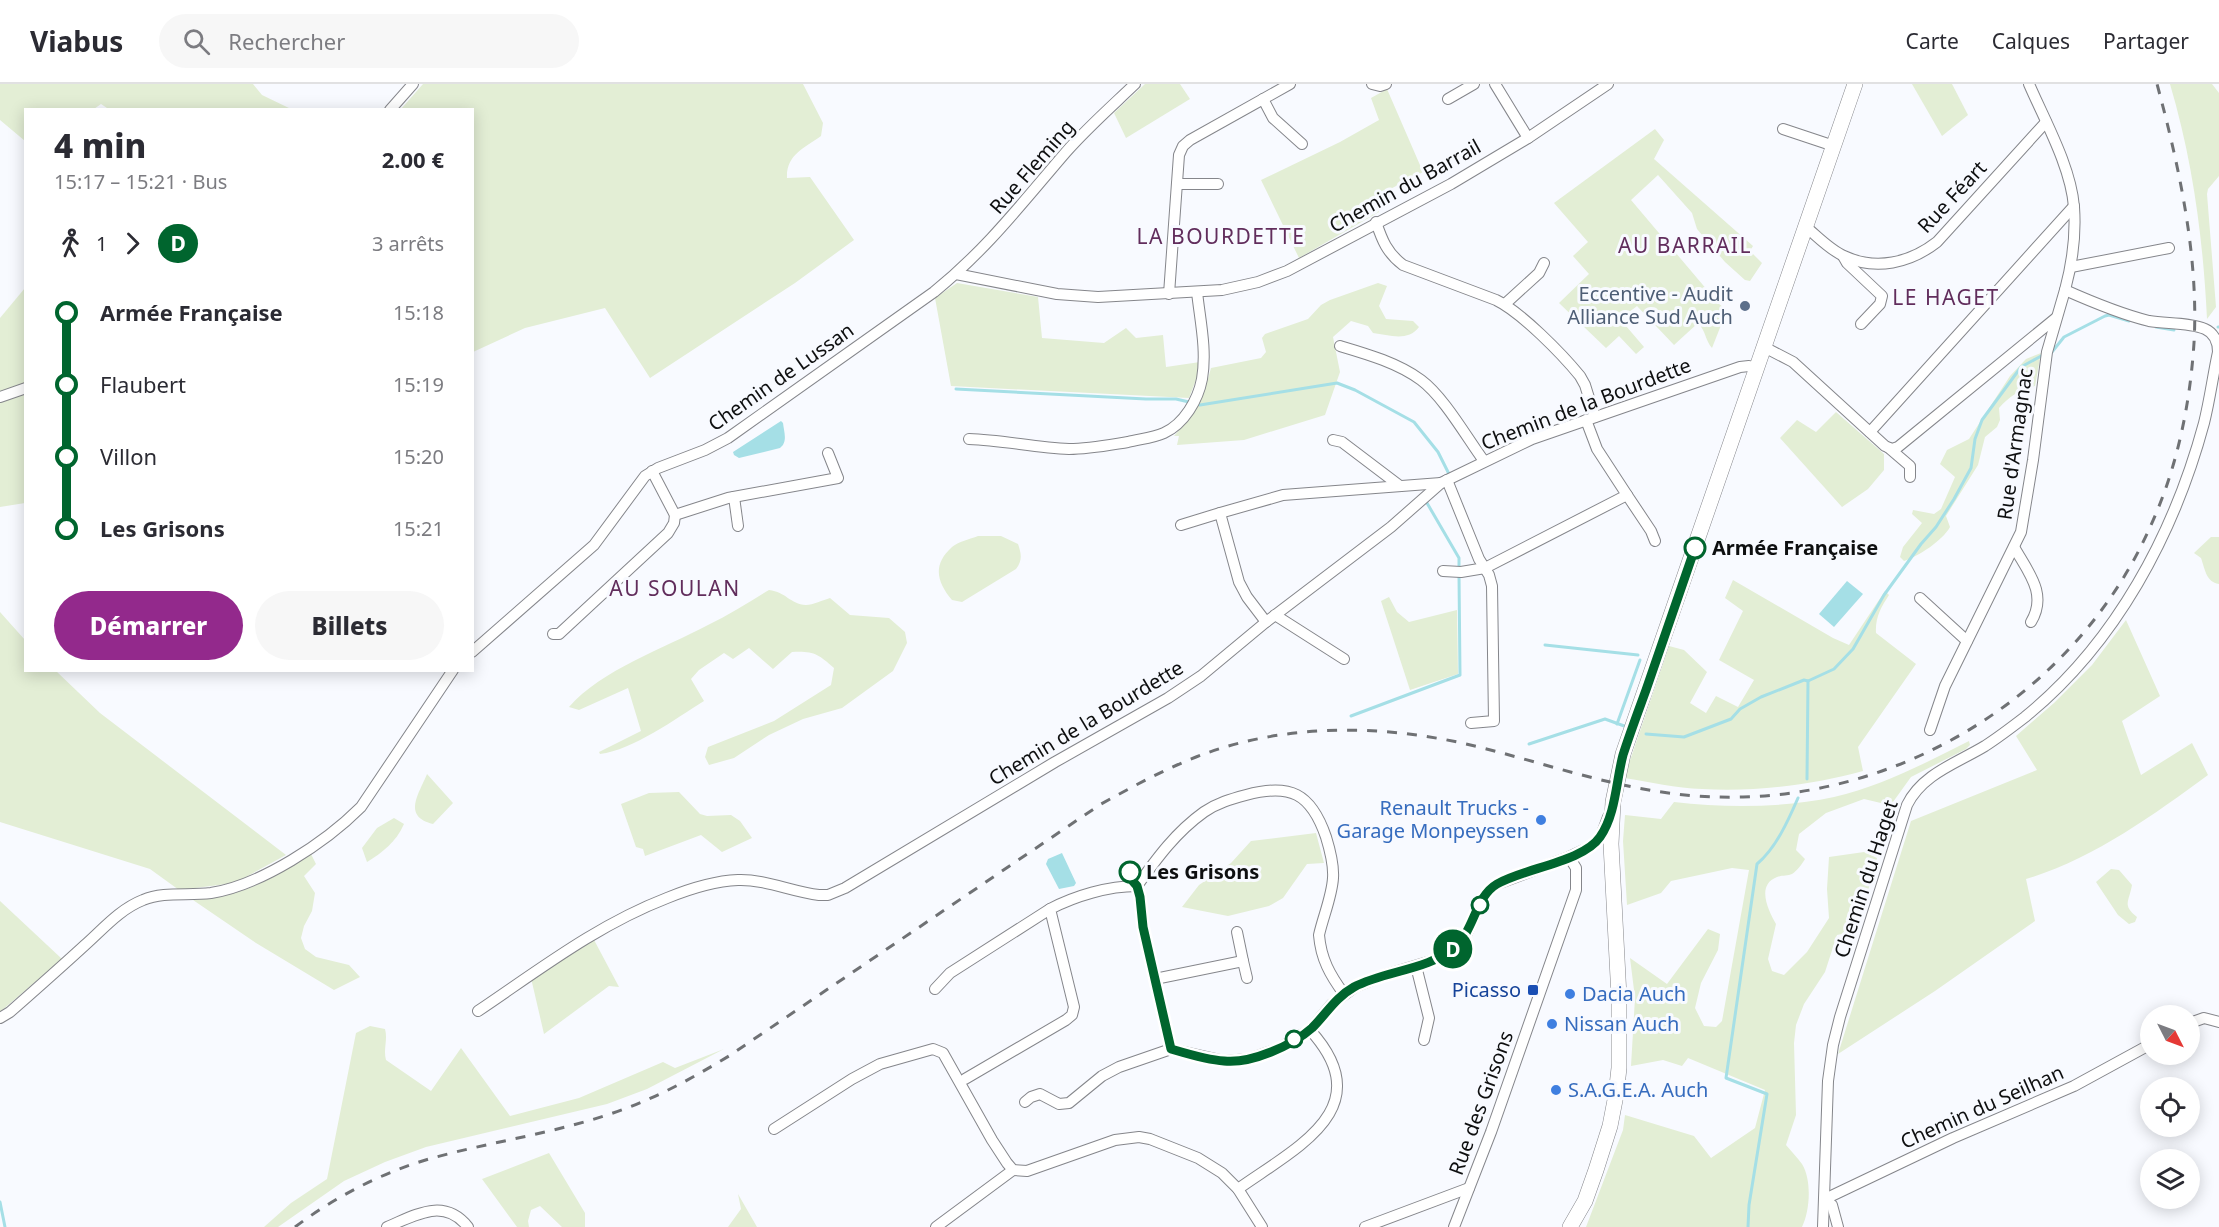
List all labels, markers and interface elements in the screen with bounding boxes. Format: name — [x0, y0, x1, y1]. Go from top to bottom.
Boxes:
search box — [159, 14, 579, 68]
text: Viabus — [30, 22, 123, 60]
icon: search — [180, 25, 213, 58]
text: Rechercher — [228, 26, 345, 56]
text: Carte — [1906, 27, 1959, 55]
text: Calques — [1992, 27, 2070, 55]
text: Partager — [2103, 27, 2189, 55]
street label: Rue Fleming — [983, 114, 1080, 220]
text: 4 min — [54, 123, 146, 168]
street label: Chemin du Barrail — [1324, 133, 1485, 238]
text: 2.00 € — [382, 144, 444, 174]
street label: Rue Féart — [1911, 155, 1992, 239]
text: 15:17 – 15:21 · Bus — [54, 168, 227, 195]
district label: LA BOURDETTE — [1137, 222, 1305, 250]
icon: walk — [54, 227, 87, 260]
icon: forward — [116, 227, 149, 260]
text: D — [170, 229, 186, 257]
text: 1 — [96, 230, 107, 257]
text: 3 arrêts — [372, 230, 444, 257]
district label: AU BARRAIL — [1618, 231, 1752, 259]
place label: Eccentive - Audit Alliance Sud Auch — [1567, 280, 1733, 330]
district label: LE HAGET — [1892, 283, 2000, 311]
text: Armée Française — [100, 297, 283, 327]
text: 15:18 — [393, 299, 444, 326]
marker: Eccentive - Audit Alliance Sud Auch — [1738, 299, 1752, 313]
street label: Chemin de Lussan — [702, 316, 859, 437]
street label: Chemin de la Bourdette — [1477, 351, 1695, 456]
street label: Rue d'Armagnac — [1990, 366, 2039, 522]
text: Flaubert — [100, 369, 186, 399]
text: 15:19 — [393, 371, 444, 398]
text: Villon — [100, 441, 157, 471]
text: 15:20 — [393, 443, 444, 470]
text: Les Grisons — [100, 513, 225, 543]
text: 15:21 — [393, 515, 444, 542]
place label: Armée Française — [1712, 534, 1878, 561]
marker: Armée Française — [1684, 537, 1706, 559]
district label: AU SOULAN — [609, 574, 741, 602]
button: Démarrer — [54, 591, 243, 660]
button: Billets — [255, 591, 444, 660]
street label: Chemin de la Bourdette — [983, 654, 1188, 791]
place label: Renault Trucks - Garage Monpeyssen — [1337, 794, 1529, 844]
street label: Chemin du Haget — [1827, 796, 1904, 961]
marker: Renault Trucks - Garage Monpeyssen — [1534, 813, 1548, 827]
place label: Les Grisons — [1146, 858, 1259, 885]
marker: Les Grisons — [1119, 861, 1141, 883]
unlabelled marker — [1471, 896, 1489, 914]
line badge: D — [1434, 930, 1472, 968]
text: D — [1445, 935, 1461, 963]
place label: Picasso — [1452, 976, 1521, 1003]
place label: Dacia Auch — [1582, 980, 1686, 1007]
marker: Picasso — [1526, 983, 1540, 997]
marker: Dacia Auch — [1563, 987, 1577, 1001]
north arrow — [2140, 1005, 2200, 1065]
map controls — [2140, 1005, 2200, 1209]
place label: Nissan Auch — [1564, 1010, 1679, 1037]
marker: Nissan Auch — [1545, 1017, 1559, 1031]
street label: Rue des Grisons — [1442, 1027, 1519, 1179]
unlabelled marker — [1285, 1030, 1303, 1048]
street label: Chemin du Seilhan — [1896, 1058, 2068, 1155]
place label: S.A.G.E.A. Auch — [1568, 1076, 1708, 1103]
button: locate — [2140, 1077, 2200, 1137]
marker: S.A.G.E.A. Auch — [1549, 1083, 1563, 1097]
button: layers — [2140, 1149, 2200, 1209]

